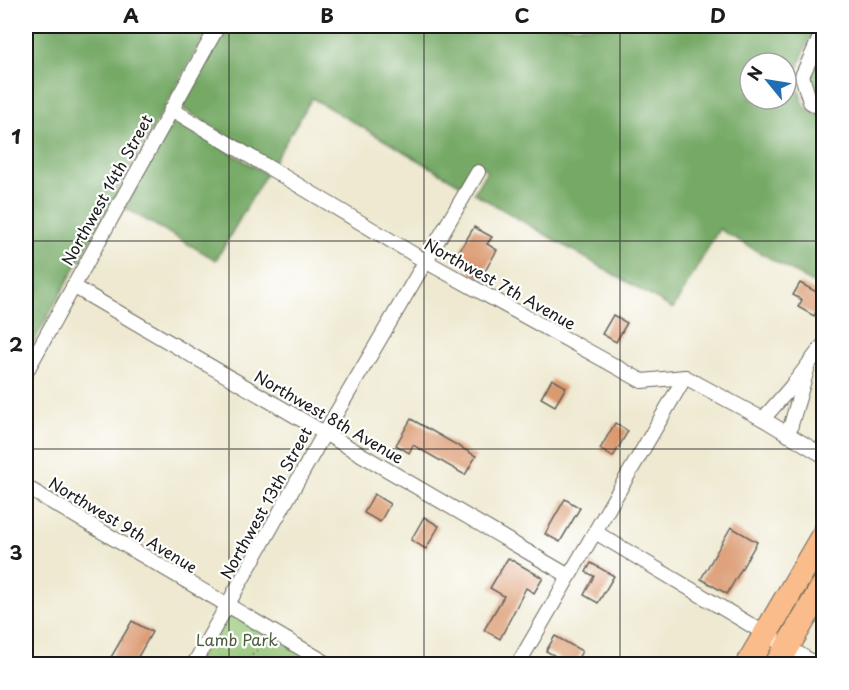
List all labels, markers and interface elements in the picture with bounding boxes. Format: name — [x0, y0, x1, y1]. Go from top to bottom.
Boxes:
text: A — [123, 0, 139, 30]
text: B — [320, 0, 334, 30]
text: C — [514, 0, 530, 30]
text: D — [710, 0, 726, 30]
north arrow — [738, 51, 798, 111]
text: N — [741, 62, 768, 84]
street label: Northwest 14th Street — [55, 109, 158, 269]
text: 1 — [11, 121, 21, 151]
street label: Northwest 7th Avenue — [420, 231, 581, 335]
text: 2 — [9, 329, 23, 359]
street label: Northwest 8th Avenue — [250, 363, 409, 469]
street label: Northwest 13th Street — [213, 422, 317, 583]
street label: Northwest 9th Avenue — [45, 470, 202, 578]
text: 3 — [9, 537, 23, 567]
park label: Lamb Park — [196, 627, 278, 651]

